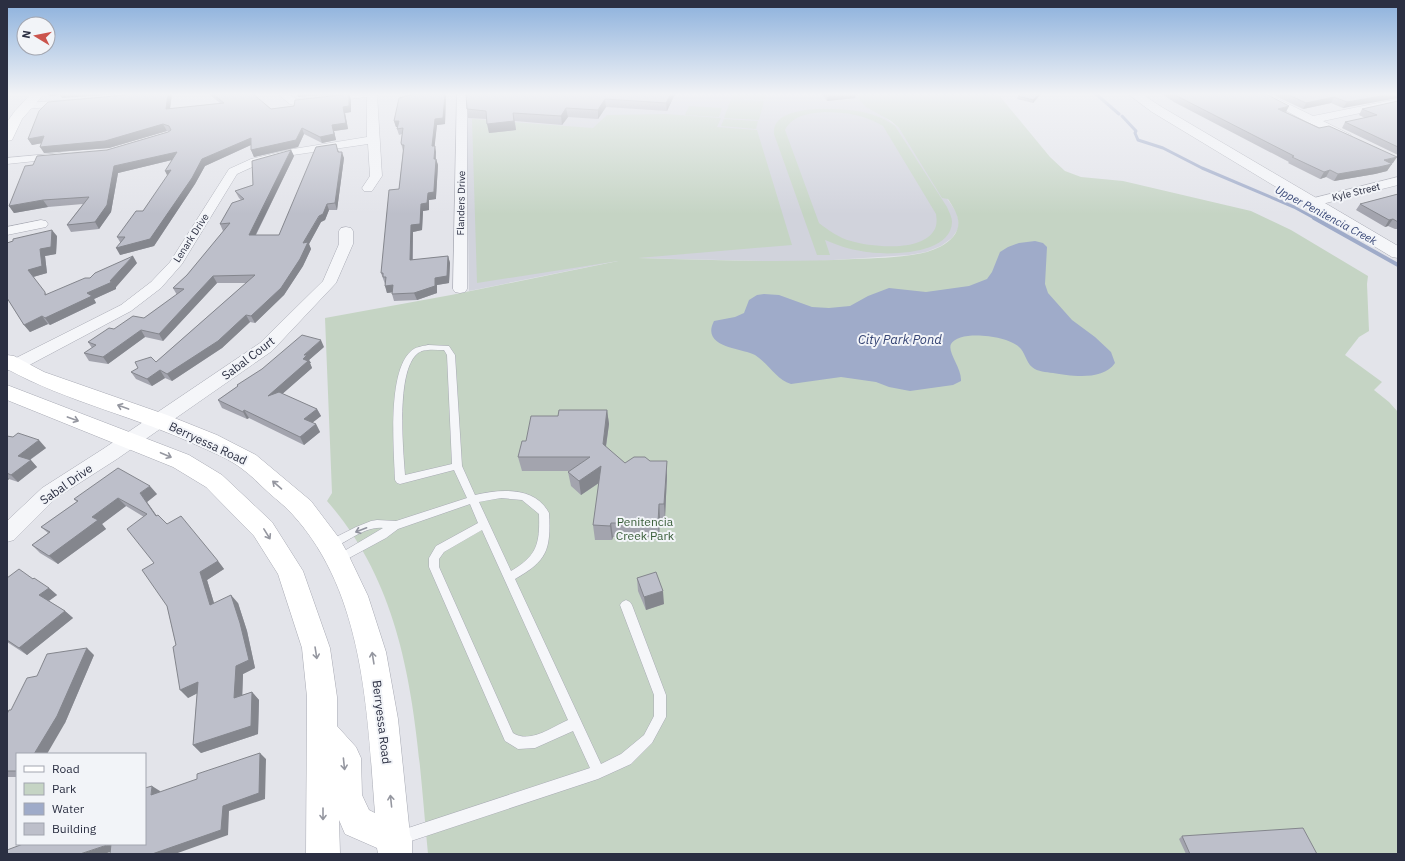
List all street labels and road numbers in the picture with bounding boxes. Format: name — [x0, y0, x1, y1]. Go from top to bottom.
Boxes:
street label: Flanders Drive — [454, 170, 468, 235]
street label: Kyle Street — [1331, 180, 1382, 204]
street label: Lenark Drive — [170, 211, 212, 265]
street label: Sabal Court — [219, 333, 277, 383]
street label: Berryessa Road — [167, 418, 249, 468]
street label: Sabal Drive — [37, 460, 95, 508]
street label: Berryessa Road — [369, 679, 395, 765]

